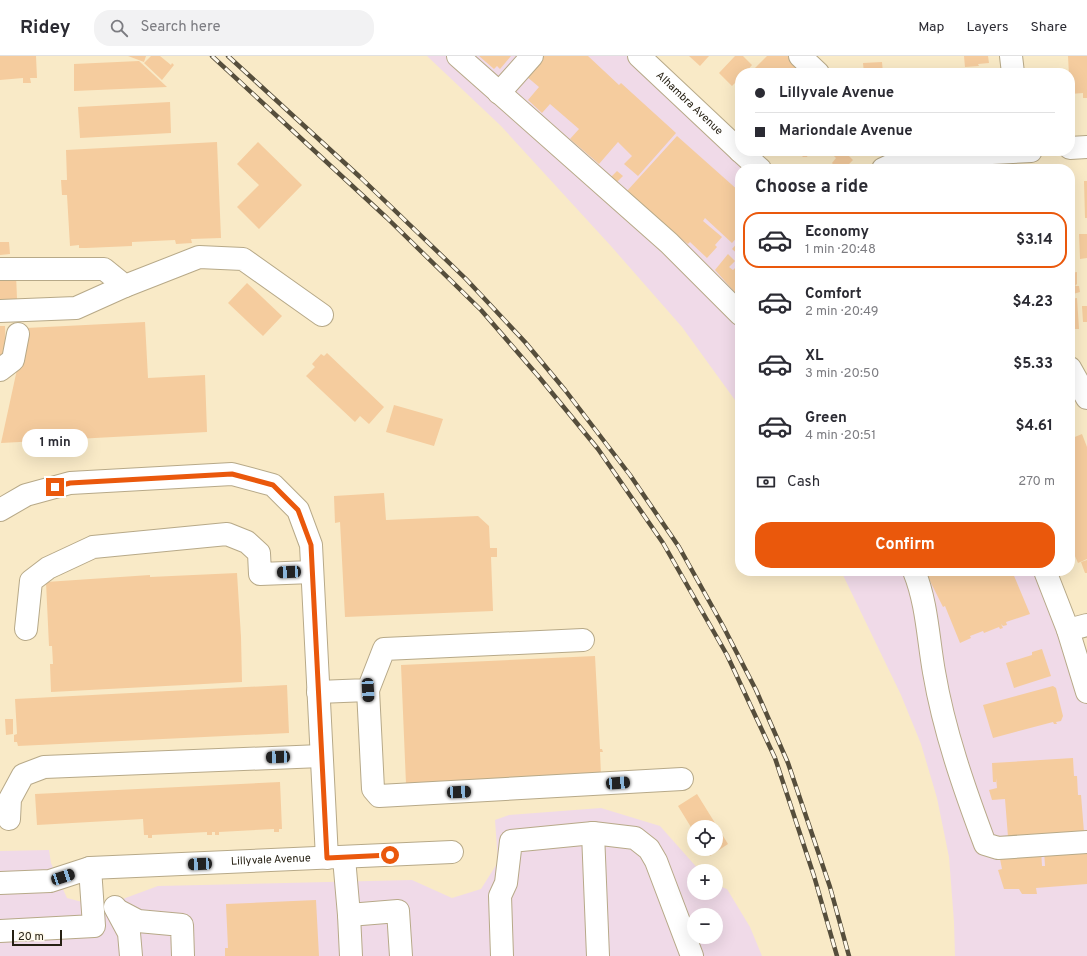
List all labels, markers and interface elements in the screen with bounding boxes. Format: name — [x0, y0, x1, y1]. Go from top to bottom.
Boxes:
search box — [94, 10, 374, 46]
text: Ridey — [20, 16, 70, 40]
icon: search — [108, 17, 130, 39]
text: Search here — [140, 18, 221, 37]
text: Map — [918, 19, 944, 36]
text: Layers — [966, 19, 1008, 36]
text: Share — [1030, 19, 1067, 36]
street label: Alhambra Avenue — [653, 68, 726, 138]
text: Lillyvale Avenue — [779, 84, 894, 103]
text: Mariondale Avenue — [779, 122, 913, 141]
text: Choose a ride — [755, 176, 868, 199]
icon: car — [757, 222, 793, 258]
text: Economy — [805, 223, 869, 242]
text: $3.14 — [1016, 231, 1053, 250]
text: 1 min · 20:48 — [805, 242, 876, 258]
icon: car — [757, 284, 793, 320]
text: Comfort — [805, 285, 862, 304]
text: $4.23 — [1013, 293, 1053, 312]
text: 2 min · 20:49 — [805, 304, 879, 320]
icon: car — [757, 346, 793, 382]
text: XL — [805, 347, 823, 366]
text: $5.33 — [1013, 355, 1053, 374]
text: 3 min · 20:50 — [805, 366, 879, 382]
icon: car — [757, 408, 793, 444]
text: Green — [805, 409, 847, 428]
text: $4.61 — [1015, 417, 1053, 436]
text: 4 min · 20:51 — [805, 428, 876, 444]
callout: 1 min — [22, 429, 88, 457]
text: 1 min — [39, 435, 71, 451]
icon: cash — [755, 471, 777, 493]
text: Cash — [787, 473, 820, 492]
text: 270 m — [1018, 474, 1055, 490]
route end — [46, 478, 64, 496]
button: Confirm — [755, 522, 1055, 568]
car — [277, 565, 301, 579]
car — [361, 678, 375, 702]
car — [266, 751, 290, 763]
car — [606, 776, 630, 790]
car — [447, 785, 471, 799]
map controls — [687, 820, 723, 944]
button: locate — [687, 820, 723, 856]
route start — [381, 846, 399, 864]
street label: Lillyvale Avenue — [231, 851, 311, 869]
car — [188, 857, 212, 871]
button: + — [687, 864, 723, 900]
car — [50, 868, 76, 886]
button: − — [687, 908, 723, 944]
scale bar — [12, 928, 62, 947]
text: 20 m — [18, 930, 44, 944]

